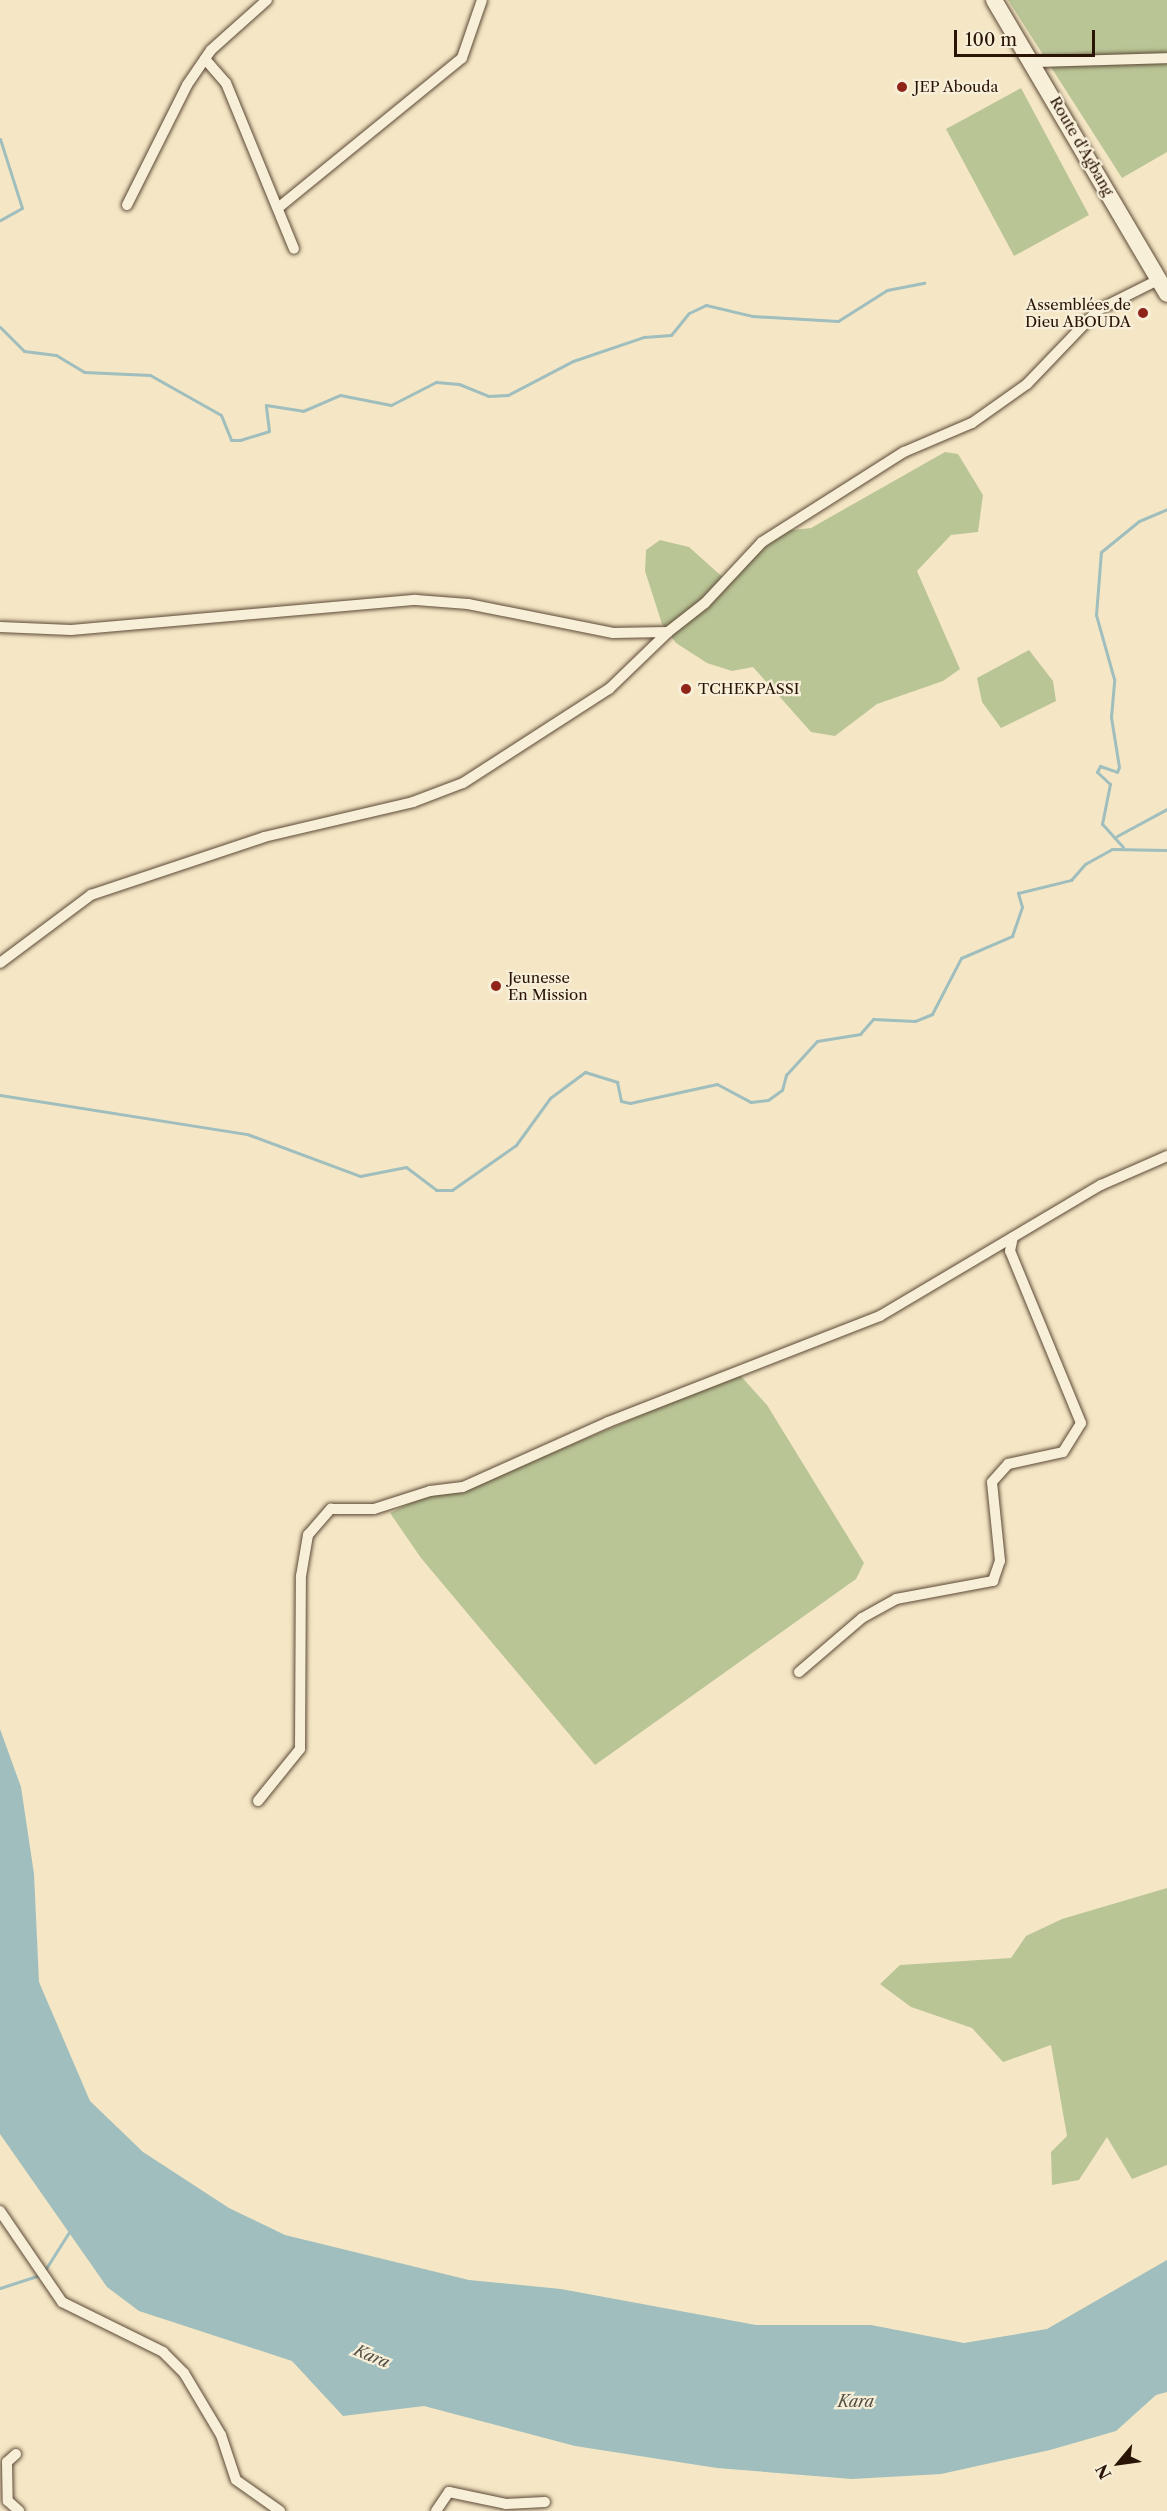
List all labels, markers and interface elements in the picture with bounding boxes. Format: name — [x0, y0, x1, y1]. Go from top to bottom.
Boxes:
scale bar — [957, 18, 1098, 56]
text: 100 m — [965, 29, 1017, 51]
place label: JEP Abouda — [914, 78, 999, 96]
marker: JEP Abouda — [895, 80, 909, 94]
street label: Route d'Agbang — [1046, 93, 1118, 199]
place label: Assemblées de Dieu ABOUDA — [1024, 295, 1131, 330]
marker: Assemblées de Dieu ABOUDA — [1136, 306, 1150, 320]
place label: TCHEKPASSI — [698, 680, 799, 698]
marker: TCHEKPASSI — [679, 682, 693, 696]
place label: Jeunesse En Mission — [508, 968, 588, 1003]
marker: Jeunesse En Mission — [489, 979, 503, 993]
water label: Kara — [352, 2340, 392, 2372]
water label: Kara — [838, 2391, 874, 2411]
north arrow — [1089, 2433, 1149, 2493]
text: N — [1091, 2461, 1115, 2483]

